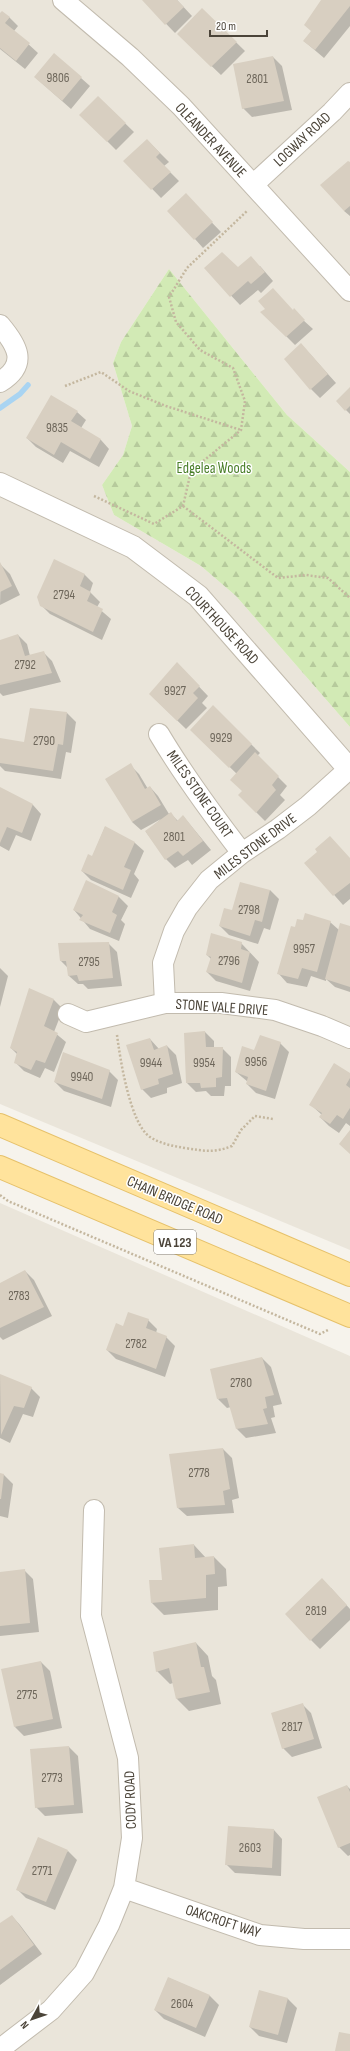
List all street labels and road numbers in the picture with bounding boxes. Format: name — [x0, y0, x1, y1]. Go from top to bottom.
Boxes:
street label: OLEANDER AVENUE — [171, 99, 250, 182]
street label: LOGWAY ROAD — [270, 108, 335, 171]
street label: COURTHOUSE ROAD — [181, 582, 263, 668]
street label: MILES STONE COURT — [162, 747, 237, 842]
street label: MILES STONE DRIVE — [210, 809, 300, 884]
street label: STONE VALE DRIVE — [175, 995, 269, 1020]
street label: CHAIN BRIDGE ROAD — [124, 1172, 226, 1229]
road number: VA 123 — [154, 1230, 196, 1254]
street label: CODY ROAD — [120, 1771, 141, 1829]
street label: OAKCROFT WAY — [183, 1900, 263, 1943]

